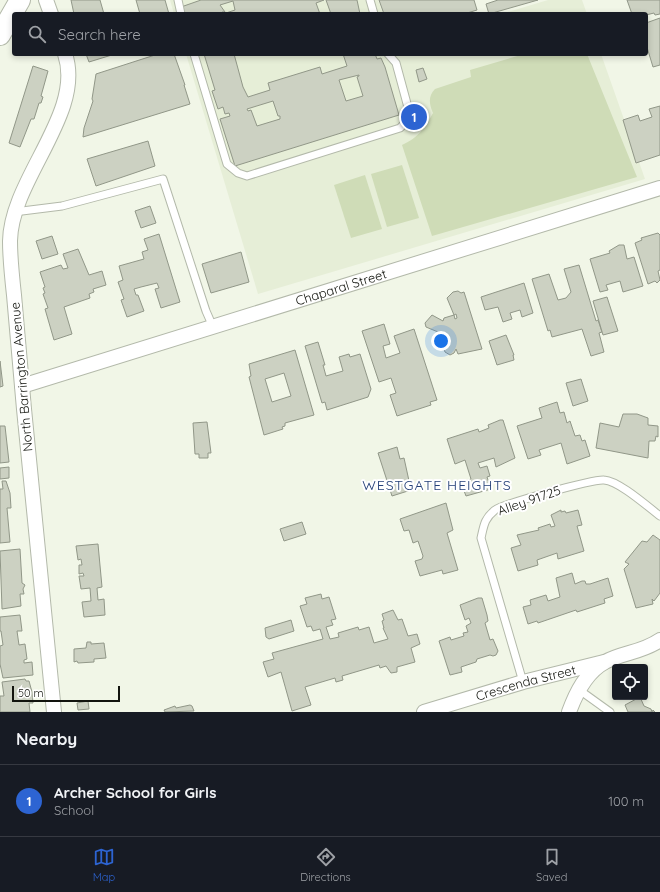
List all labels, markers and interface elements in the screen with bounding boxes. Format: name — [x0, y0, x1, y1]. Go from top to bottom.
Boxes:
search box — [12, 12, 648, 56]
icon: search — [26, 23, 48, 45]
text: Search here — [58, 25, 141, 44]
pin: 1 — [401, 102, 427, 132]
street label: Chaparal Street — [294, 265, 388, 309]
street label: North Barrington Avenue — [6, 302, 36, 452]
your location — [431, 331, 451, 351]
district label: WESTGATE HEIGHTS — [362, 476, 512, 494]
street label: Alley 91725 — [495, 482, 563, 518]
street label: Crescenda Street — [474, 661, 578, 704]
map controls — [612, 664, 648, 700]
button: locate — [612, 664, 648, 700]
scale bar — [12, 684, 120, 703]
text: 50 m — [18, 686, 44, 700]
text: Nearby — [16, 728, 77, 749]
text: Archer School for Girls — [54, 783, 216, 802]
text: 1 — [26, 793, 32, 809]
text: 100 m — [608, 793, 644, 809]
text: School — [54, 802, 94, 818]
tab: Map — [93, 846, 115, 884]
tab: Directions — [300, 846, 351, 884]
tab: Saved — [536, 846, 567, 884]

